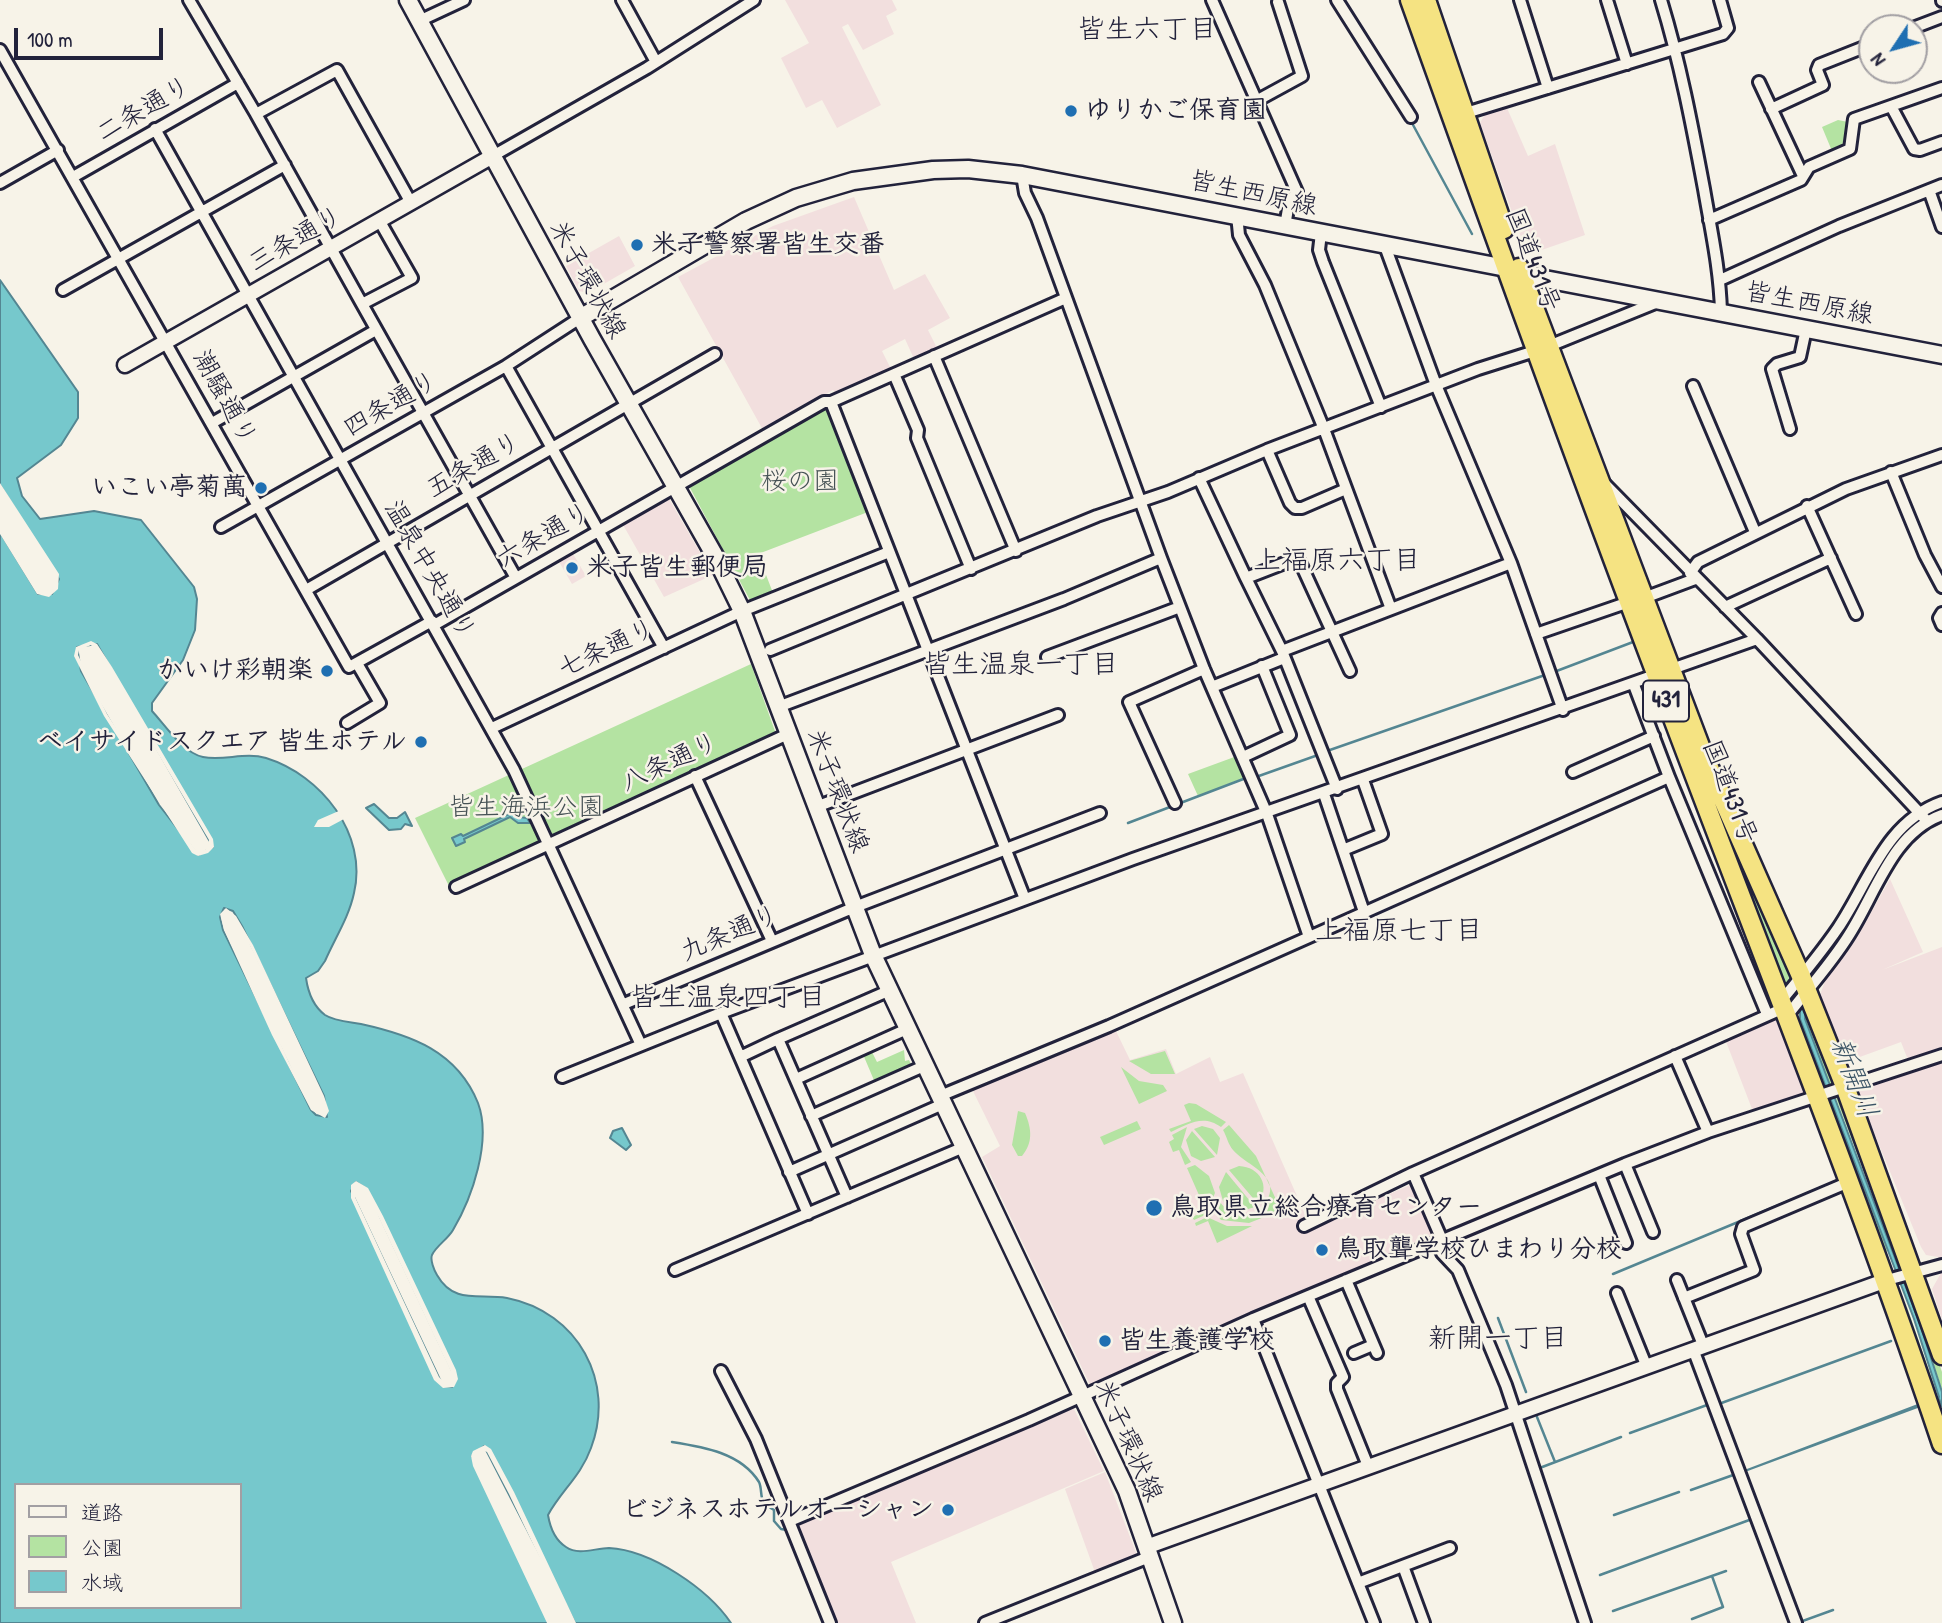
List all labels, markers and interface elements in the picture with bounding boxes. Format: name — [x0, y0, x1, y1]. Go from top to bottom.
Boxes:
scale bar — [18, 14, 166, 58]
district label: 皆生六丁目 — [1077, 14, 1217, 48]
north arrow — [1858, 14, 1928, 84]
text: 100 m — [27, 25, 73, 54]
text: N — [1864, 48, 1891, 72]
street label: 二条通り — [91, 70, 197, 150]
place label: ゆりかご保育園 — [1085, 95, 1267, 127]
marker: ゆりかご保育園 — [1063, 103, 1079, 119]
street label: 皆生西原線 — [1186, 165, 1320, 223]
street label: 三条通り — [243, 200, 349, 280]
street label: 国道431号 — [1498, 204, 1566, 316]
street label: 米子環状線 — [542, 216, 632, 344]
place label: 米子警察署皆生交番 — [651, 229, 885, 261]
marker: 米子警察署皆生交番 — [629, 237, 645, 253]
street label: 皆生西原線 — [1742, 276, 1876, 332]
street label: 潮騒通り — [185, 345, 263, 451]
street label: 四条通り — [338, 365, 444, 445]
street label: 五条通り — [421, 426, 527, 506]
park label: 桜の園 — [761, 466, 839, 498]
place label: いこい亭菊萬 — [91, 472, 247, 504]
marker: いこい亭菊萬 — [253, 480, 269, 496]
street label: 温泉中央通り — [376, 495, 482, 645]
street label: 六条通り — [491, 496, 597, 576]
district label: 上福原六丁目 — [1253, 545, 1421, 579]
place label: 米子皆生郵便局 — [586, 552, 768, 584]
marker: 米子皆生郵便局 — [564, 560, 580, 576]
street label: 七条通り — [553, 613, 661, 685]
district label: 皆生温泉一丁目 — [923, 649, 1119, 683]
place label: かいけ彩朝楽 — [157, 655, 313, 687]
marker: かいけ彩朝楽 — [319, 663, 335, 679]
road number: 431 — [1643, 680, 1689, 722]
street label: 米子環状線 — [799, 725, 875, 857]
place label: ベイサイドスクエア 皆生ホテル — [37, 726, 407, 758]
street label: 八条通り — [616, 727, 724, 799]
marker: ベイサイドスクエア 皆生ホテル — [413, 734, 429, 750]
street label: 国道431号 — [1695, 736, 1763, 848]
park label: 皆生海浜公園 — [448, 792, 604, 824]
street label: 九条通り — [676, 899, 784, 969]
district label: 上福原七丁目 — [1315, 915, 1483, 949]
district label: 皆生温泉四丁目 — [630, 982, 826, 1016]
water label: 新開川 — [1822, 1033, 1884, 1123]
place label: 鳥取県立総合療育センター — [1170, 1192, 1482, 1224]
marker: 鳥取県立総合療育センター — [1144, 1198, 1164, 1218]
place label: 鳥取聾学校ひまわり分校 — [1336, 1234, 1622, 1266]
marker: 鳥取聾学校ひまわり分校 — [1314, 1242, 1330, 1258]
district label: 新開一丁目 — [1428, 1323, 1568, 1357]
place label: 皆生養護学校 — [1119, 1325, 1275, 1357]
marker: 皆生養護学校 — [1097, 1333, 1113, 1349]
street label: 米子環状線 — [1087, 1375, 1169, 1507]
legend — [14, 1483, 242, 1609]
place label: ビジネスホテルオーシャン — [622, 1494, 934, 1526]
text: 道路 — [81, 1498, 123, 1527]
marker: ビジネスホテルオーシャン — [940, 1502, 956, 1518]
text: 公園 — [81, 1533, 123, 1562]
text: 水域 — [81, 1568, 123, 1597]

